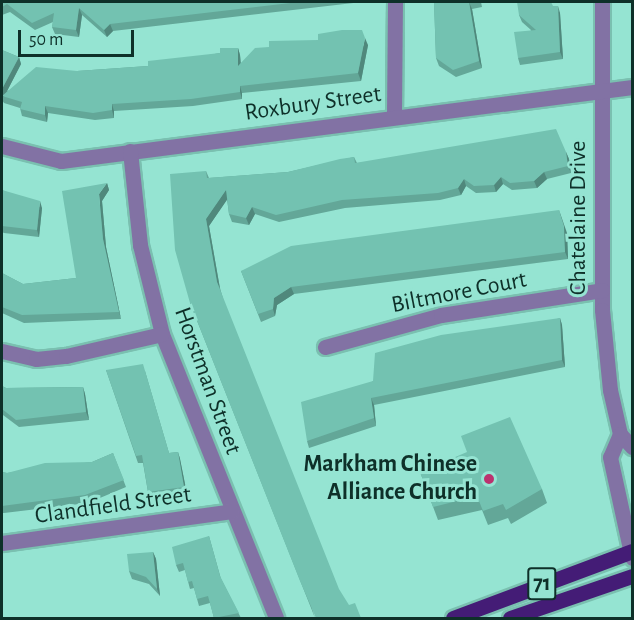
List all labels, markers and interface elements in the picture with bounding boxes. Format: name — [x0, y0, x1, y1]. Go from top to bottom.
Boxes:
scale bar — [21, 18, 136, 56]
text: 50 m — [29, 31, 63, 49]
street label: Roxbury Street — [243, 80, 383, 128]
street label: Chatelaine Drive — [565, 141, 593, 295]
street label: Biltmore Court — [389, 266, 529, 320]
street label: Horstman Street — [167, 303, 247, 459]
place label: Markham Chinese Alliance Church — [303, 451, 477, 507]
marker: Markham Chinese Alliance Church — [482, 472, 496, 486]
street label: Clandfield Street — [33, 481, 193, 531]
road number: 71 — [527, 565, 557, 603]

